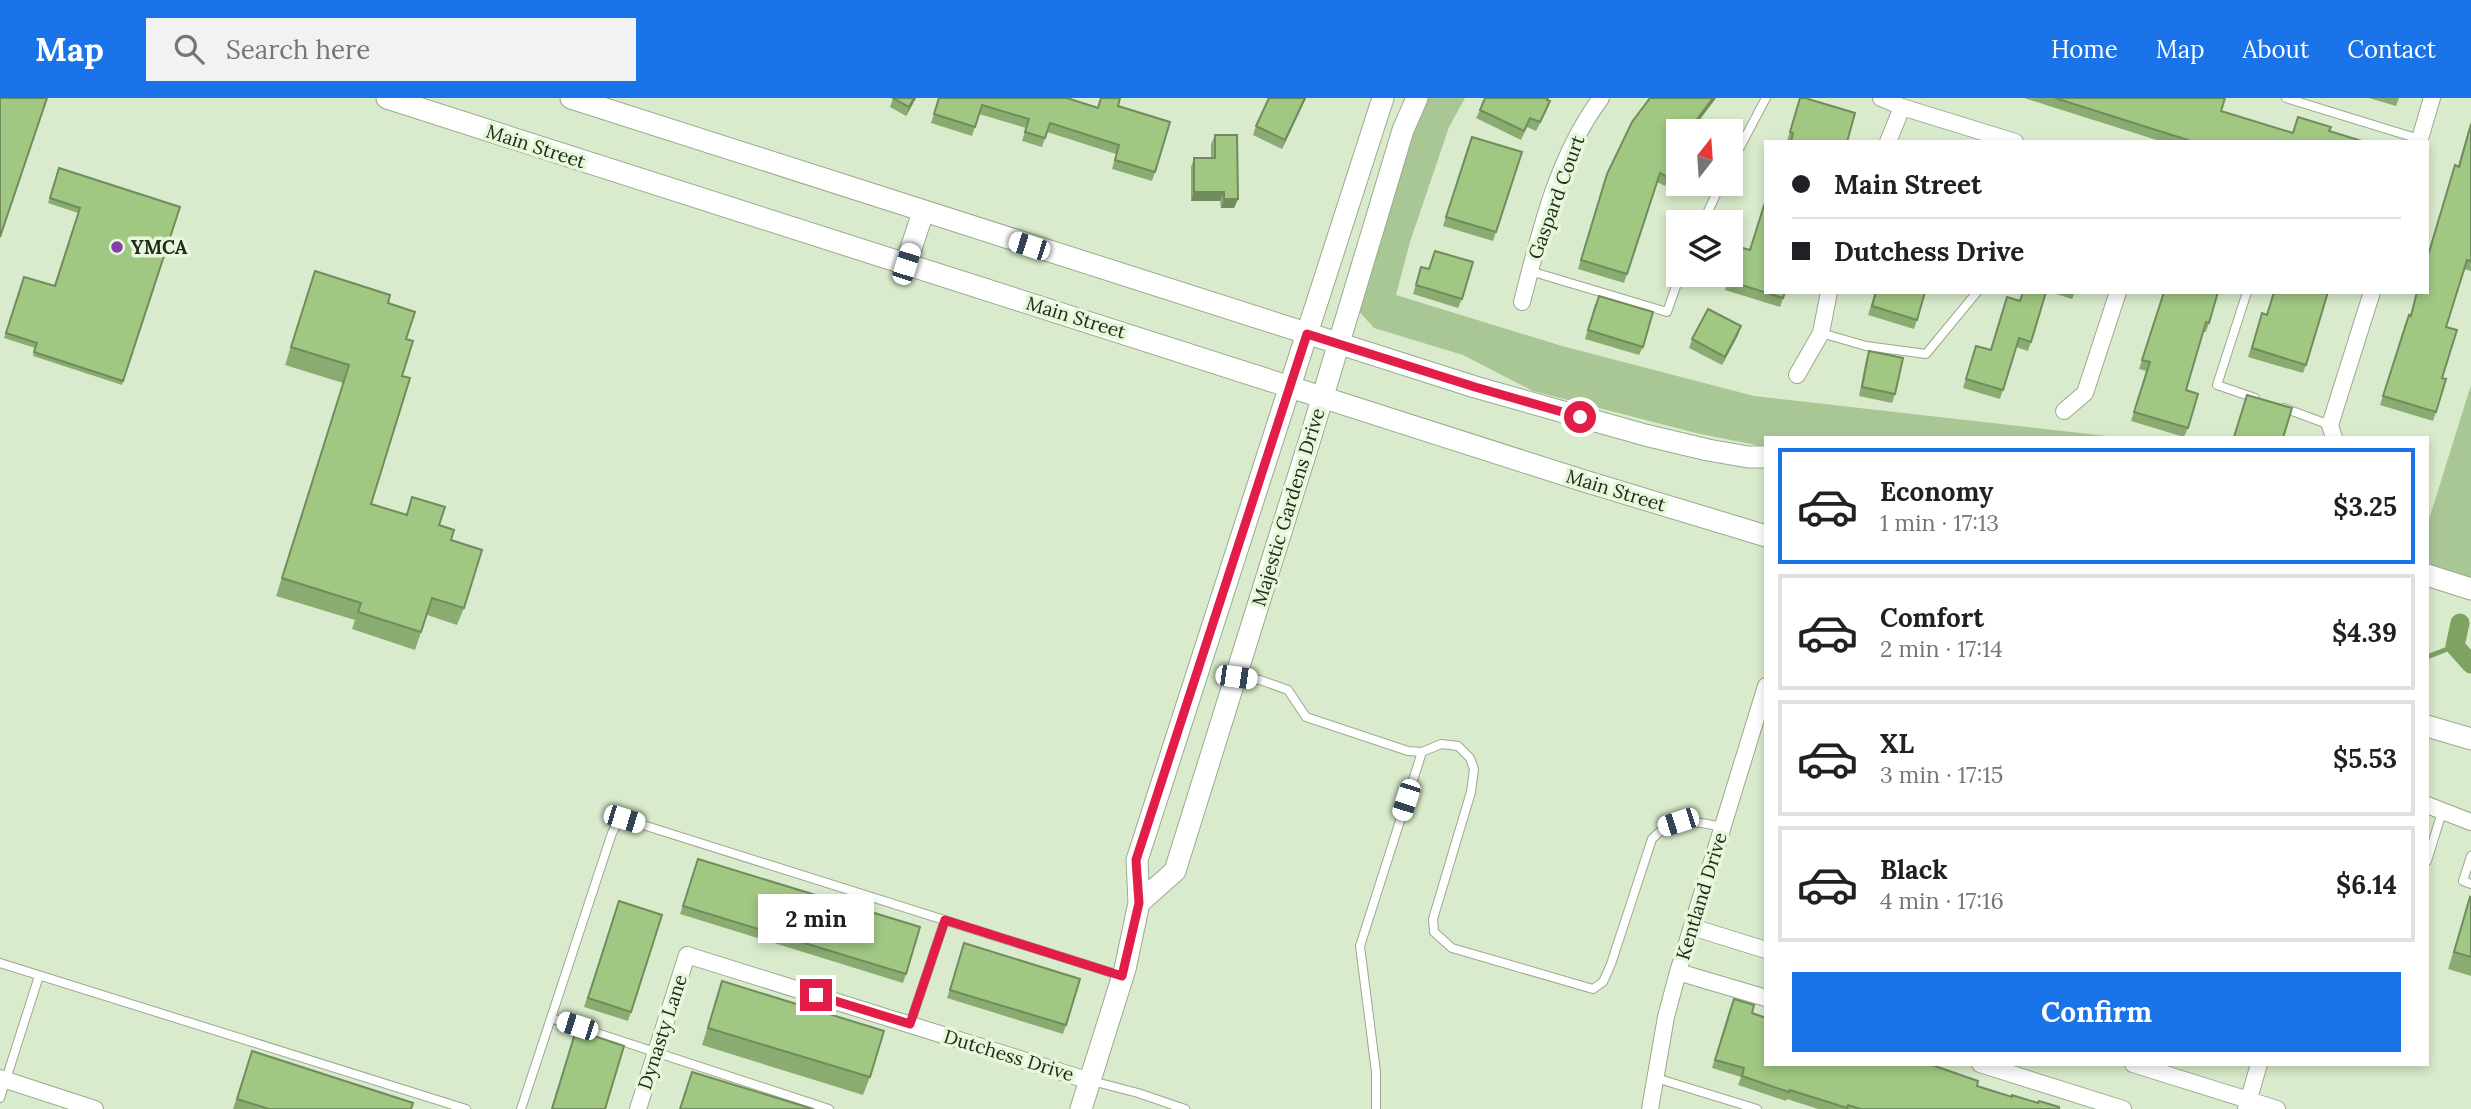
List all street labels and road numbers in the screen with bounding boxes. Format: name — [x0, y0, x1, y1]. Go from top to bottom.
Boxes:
street label: Main Street — [483, 119, 589, 174]
street label: Gaspard Court — [1522, 131, 1590, 262]
street label: Main Street — [1023, 290, 1129, 344]
street label: Majestic Gardens Drive — [1246, 405, 1330, 609]
street label: Main Street — [1563, 463, 1669, 517]
street label: Kentland Drive — [1670, 829, 1732, 963]
street label: Dynasty Lane — [632, 971, 692, 1093]
street label: Dutchess Drive — [941, 1024, 1077, 1086]

